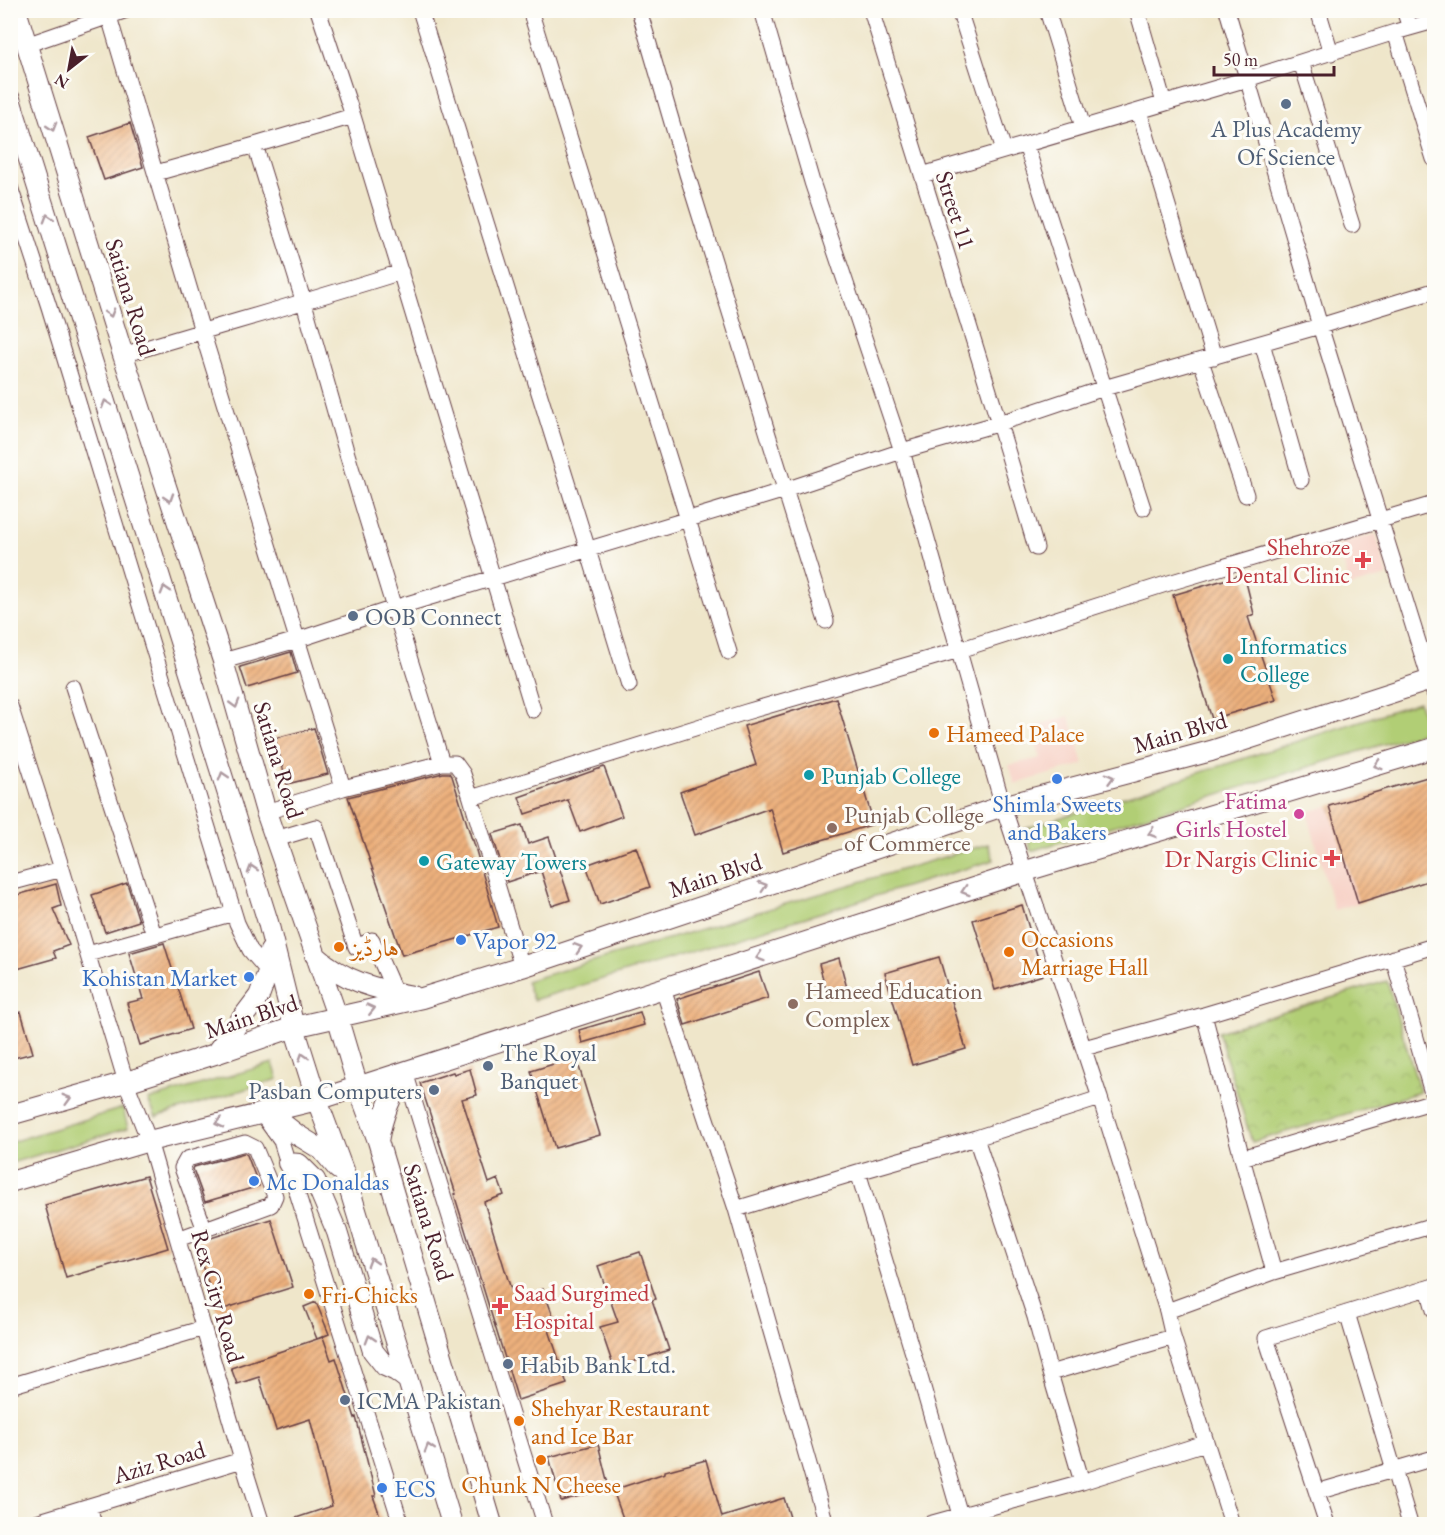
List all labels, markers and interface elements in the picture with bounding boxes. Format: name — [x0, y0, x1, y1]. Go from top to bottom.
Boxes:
north arrow — [39, 39, 99, 99]
scale bar — [1214, 39, 1334, 77]
text: 50 m — [1223, 48, 1258, 71]
text: N — [51, 69, 72, 94]
marker: A Plus Academy Of Science — [1279, 97, 1293, 111]
place label: A Plus Academy Of Science — [1210, 113, 1362, 172]
one-way arrow — [45, 121, 57, 131]
street label: Street 11 — [929, 167, 983, 253]
one-way arrow — [43, 213, 55, 224]
street label: Satiana Road — [98, 235, 164, 360]
one-way arrow — [102, 307, 115, 318]
one-way arrow — [101, 399, 113, 410]
one-way arrow — [162, 492, 175, 503]
place label: Shehroze Dental Clinic — [1225, 531, 1350, 590]
marker: Shehroze Dental Clinic — [1354, 551, 1372, 569]
one-way arrow — [159, 585, 172, 596]
place label: OOB Connect — [365, 601, 502, 632]
marker: OOB Connect — [346, 609, 360, 623]
place label: Informatics College — [1240, 630, 1347, 689]
marker: Informatics College — [1221, 652, 1235, 666]
one-way arrow — [228, 698, 240, 709]
street label: Satiana Road — [246, 698, 312, 823]
street label: Main Blvd — [1130, 704, 1231, 760]
place label: Hameed Palace — [946, 718, 1084, 749]
marker: Hameed Palace — [927, 726, 941, 740]
one-way arrow — [1374, 758, 1384, 770]
place label: Punjab College — [821, 760, 961, 791]
marker: Punjab College — [802, 768, 816, 782]
one-way arrow — [218, 771, 230, 782]
marker: Shimla Sweets and Bakers — [1050, 772, 1064, 786]
one-way arrow — [1104, 773, 1114, 785]
place label: Fatima Girls Hostel — [1176, 785, 1287, 844]
place label: Shimla Sweets and Bakers — [993, 788, 1121, 847]
place label: Punjab College of Commerce — [844, 799, 984, 858]
marker: Fatima Girls Hostel — [1292, 807, 1306, 821]
marker: Punjab College of Commerce — [825, 821, 839, 835]
one-way arrow — [1147, 826, 1158, 838]
place label: Dr Nargis Clinic — [1165, 843, 1318, 874]
street label: Main Blvd — [665, 845, 766, 905]
place label: Gateway Towers — [436, 846, 587, 877]
marker: Dr Nargis Clinic — [1323, 849, 1341, 867]
marker: Gateway Towers — [417, 854, 431, 868]
one-way arrow — [247, 864, 259, 875]
one-way arrow — [757, 881, 768, 893]
one-way arrow — [960, 883, 971, 896]
place label: Occasions Marriage Hall — [1021, 923, 1149, 982]
place label: Vapor 92 — [473, 925, 557, 956]
place label: ہارڈیز — [348, 932, 399, 963]
marker: Vapor 92 — [454, 933, 468, 947]
marker: ہارڈیز — [332, 940, 346, 954]
one-way arrow — [572, 943, 583, 955]
marker: Occasions Marriage Hall — [1002, 945, 1016, 959]
one-way arrow — [755, 950, 766, 963]
place label: Kohistan Market — [82, 962, 237, 993]
marker: Kohistan Market — [242, 970, 256, 984]
place label: Hameed Education Complex — [805, 975, 983, 1034]
street label: Main Blvd — [201, 986, 302, 1046]
marker: Hameed Education Complex — [786, 997, 800, 1011]
one-way arrow — [366, 1003, 376, 1016]
place label: The Royal Banquet — [500, 1037, 597, 1096]
one-way arrow — [298, 1052, 311, 1063]
marker: The Royal Banquet — [481, 1059, 495, 1073]
place label: Pasban Computers — [248, 1075, 422, 1106]
marker: Pasban Computers — [427, 1083, 441, 1097]
one-way arrow — [61, 1094, 72, 1106]
one-way arrow — [215, 1116, 225, 1129]
street label: Satiana Road — [396, 1160, 462, 1285]
place label: Mc Donaldas — [266, 1166, 389, 1197]
marker: Mc Donaldas — [247, 1174, 261, 1188]
street label: Rex City Road — [184, 1226, 252, 1367]
one-way arrow — [367, 1257, 379, 1268]
place label: Saad Surgimed Hospital — [514, 1277, 650, 1336]
place label: Fri-Chicks — [321, 1279, 418, 1310]
marker: Fri-Chicks — [302, 1287, 316, 1301]
marker: Saad Surgimed Hospital — [491, 1297, 509, 1315]
one-way arrow — [365, 1334, 377, 1345]
place label: Habib Bank Ltd. — [520, 1349, 676, 1380]
marker: Habib Bank Ltd. — [501, 1357, 515, 1371]
place label: ICMA Pakistan — [357, 1385, 502, 1416]
place label: Shehyar Restaurant and Ice Bar — [531, 1392, 710, 1451]
marker: ICMA Pakistan — [338, 1393, 352, 1407]
marker: Shehyar Restaurant and Ice Bar — [512, 1414, 526, 1428]
street label: Aziz Road — [108, 1433, 210, 1491]
one-way arrow — [424, 1444, 436, 1454]
marker: Chunk N Cheese — [534, 1453, 548, 1467]
place label: Chunk N Cheese — [461, 1469, 621, 1500]
place label: ECS — [394, 1473, 436, 1504]
marker: ECS — [375, 1481, 389, 1495]

